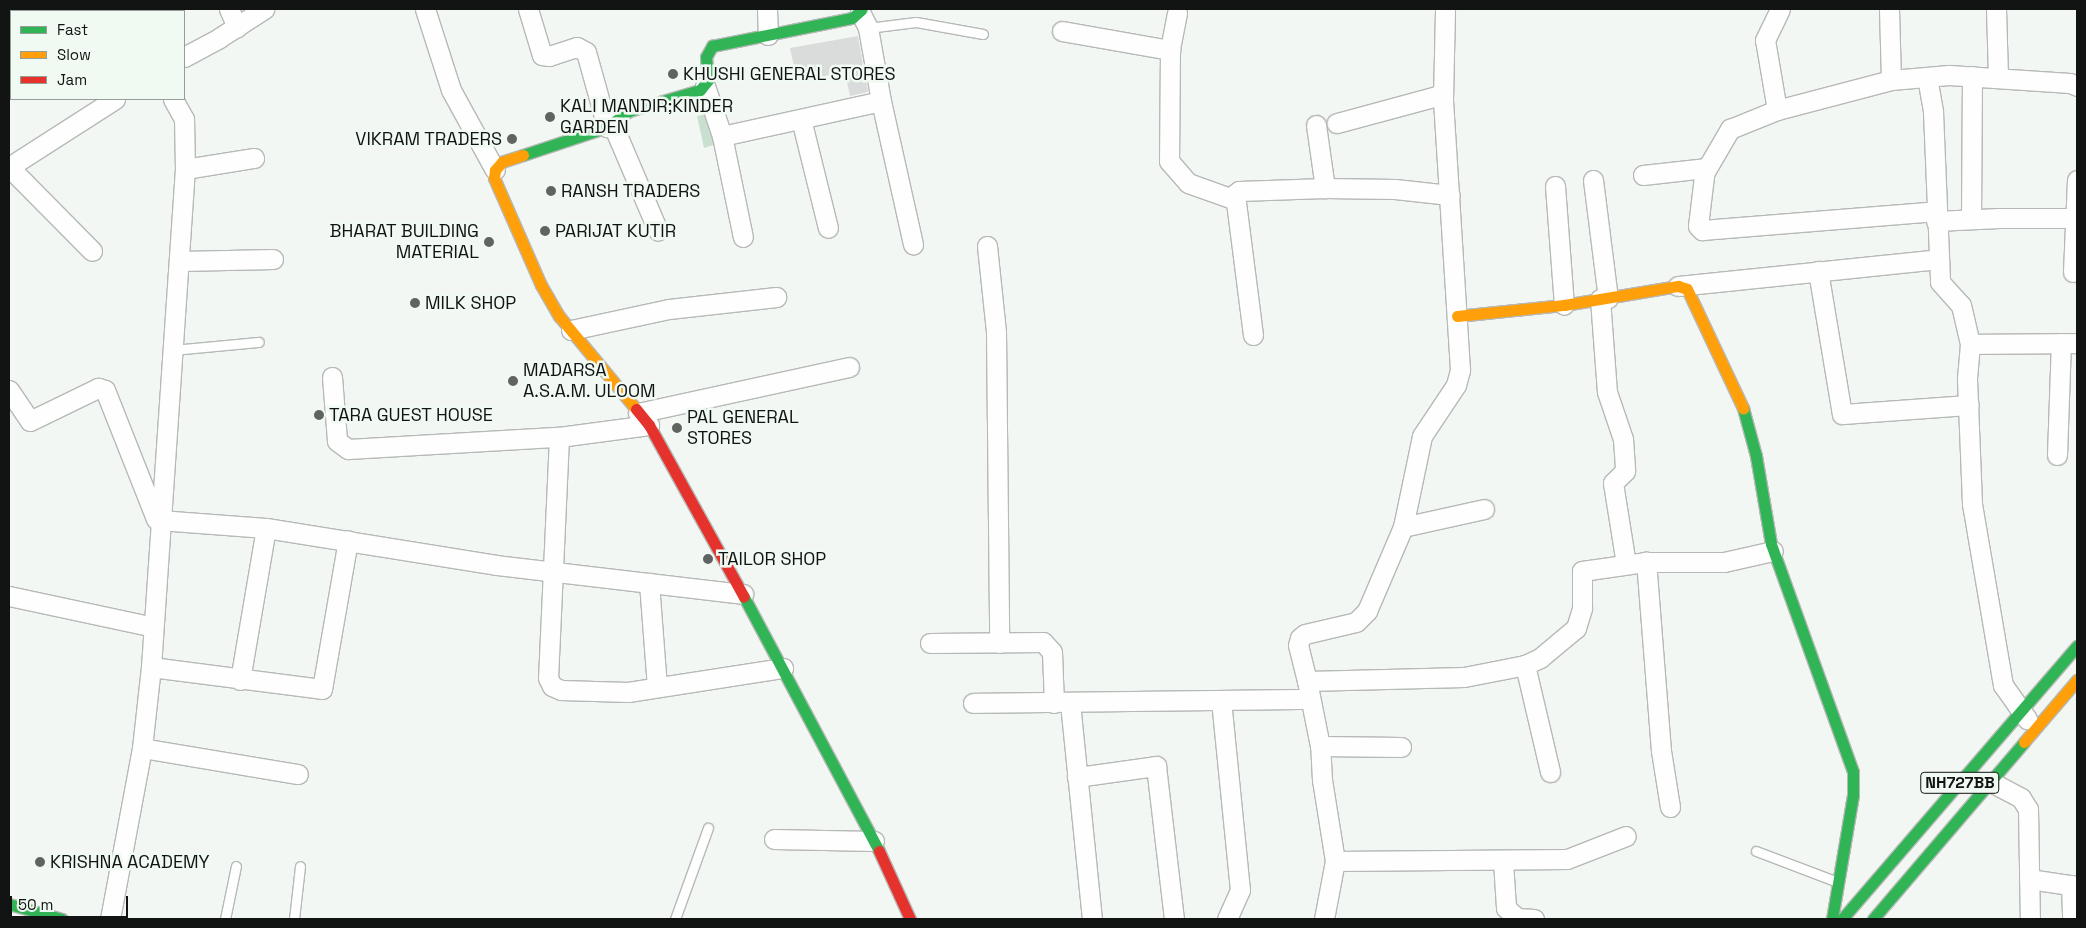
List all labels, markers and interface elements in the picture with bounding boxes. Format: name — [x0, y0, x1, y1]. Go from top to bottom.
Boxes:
legend — [10, 10, 185, 100]
text: Fast — [57, 20, 88, 39]
text: Slow — [57, 45, 91, 64]
place label: KHUSHI GENERAL STORES — [683, 63, 896, 85]
marker: KHUSHI GENERAL STORES — [667, 68, 679, 80]
text: Jam — [57, 70, 87, 89]
place label: KALI MANDIR;KINDER GARDEN — [560, 96, 733, 138]
marker: KALI MANDIR;KINDER GARDEN — [544, 111, 556, 123]
place label: VIKRAM TRADERS — [355, 128, 502, 150]
marker: VIKRAM TRADERS — [506, 133, 518, 145]
place label: RANSH TRADERS — [561, 180, 701, 202]
marker: RANSH TRADERS — [545, 185, 557, 197]
place label: PARIJAT KUTIR — [555, 220, 677, 242]
place label: BHARAT BUILDING MATERIAL — [329, 221, 479, 264]
marker: PARIJAT KUTIR — [539, 225, 551, 237]
marker: BHARAT BUILDING MATERIAL — [483, 236, 495, 248]
place label: MILK SHOP — [425, 292, 516, 314]
marker: MILK SHOP — [409, 297, 421, 309]
place label: MADARSA A.S.A.M. ULOOM — [523, 360, 656, 402]
marker: MADARSA A.S.A.M. ULOOM — [507, 375, 519, 387]
place label: TARA GUEST HOUSE — [329, 404, 494, 426]
place label: PAL GENERAL STORES — [687, 407, 799, 449]
marker: TARA GUEST HOUSE — [313, 409, 325, 421]
marker: PAL GENERAL STORES — [671, 422, 683, 434]
place label: TAILOR SHOP — [718, 548, 826, 570]
marker: TAILOR SHOP — [702, 553, 714, 565]
road number: NH727BB — [1920, 770, 2000, 796]
place label: KRISHNA ACADEMY — [50, 851, 210, 873]
marker: KRISHNA ACADEMY — [34, 856, 46, 868]
scale bar — [12, 886, 130, 918]
text: 50 m — [18, 895, 53, 914]

